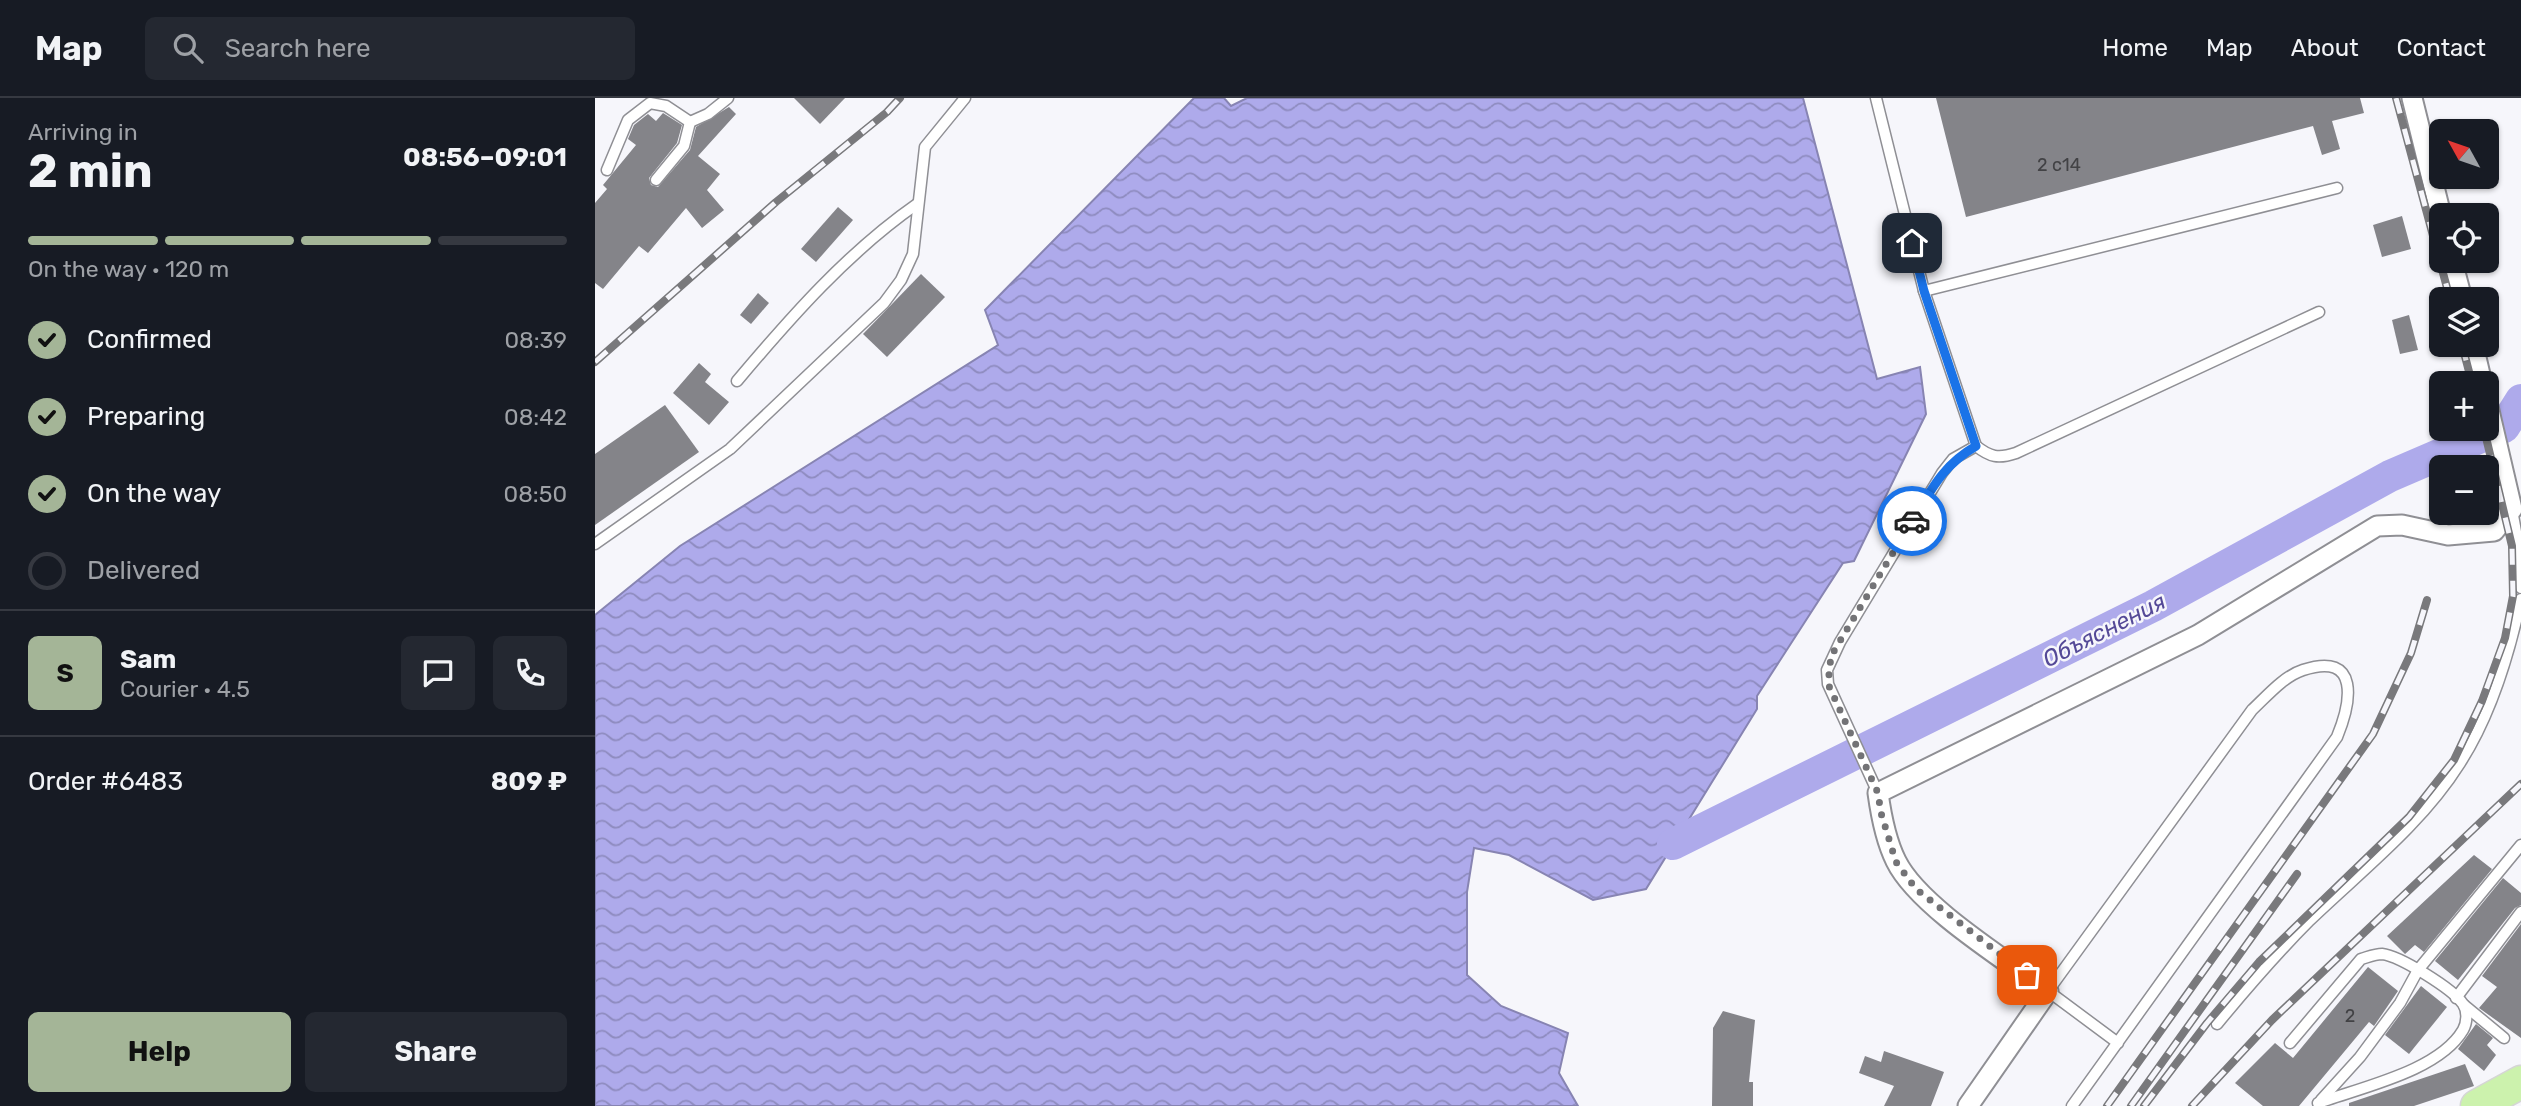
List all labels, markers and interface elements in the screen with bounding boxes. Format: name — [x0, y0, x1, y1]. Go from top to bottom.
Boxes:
search box — [145, 17, 635, 80]
text: Map — [35, 29, 103, 68]
icon: search — [169, 29, 207, 67]
text: Search here — [225, 33, 370, 64]
text: Home — [2102, 34, 2168, 62]
text: Map — [2206, 34, 2253, 62]
text: About — [2291, 34, 2359, 62]
text: Contact — [2397, 34, 2486, 62]
text: Arriving in — [28, 118, 138, 146]
north arrow — [2429, 119, 2499, 189]
map controls — [2429, 119, 2499, 525]
text: 08:56–09:01 — [403, 142, 567, 173]
text: 2 min — [28, 144, 153, 199]
house number: 2 с14 — [2037, 154, 2081, 176]
button: locate — [2429, 203, 2499, 273]
pin — [1882, 213, 1942, 273]
icon: home — [1893, 224, 1931, 262]
text: On the way · 120 m — [28, 255, 229, 283]
button: layers — [2429, 287, 2499, 357]
icon: check — [28, 321, 66, 359]
text: Confirmed — [87, 324, 212, 355]
text: 08:39 — [504, 326, 567, 354]
button: + — [2429, 371, 2499, 441]
icon: check — [28, 398, 66, 436]
text: Preparing — [87, 401, 205, 432]
text: 08:42 — [504, 403, 567, 431]
button: − — [2429, 455, 2499, 525]
icon: check — [28, 475, 66, 513]
text: On the way — [87, 478, 221, 509]
text: 08:50 — [504, 480, 567, 508]
courier — [1877, 486, 1947, 556]
icon: car — [1893, 502, 1931, 540]
text: Delivered — [87, 555, 200, 586]
water label: Объяснения — [2038, 587, 2170, 673]
button: chat — [401, 636, 475, 710]
button: phone — [493, 636, 567, 710]
text: Sam — [120, 644, 176, 675]
text: S — [56, 658, 74, 689]
text: Courier · 4.5 — [120, 675, 250, 703]
text: Order #6483 — [28, 766, 183, 797]
text: 809 ₽ — [491, 766, 567, 797]
pin — [1997, 945, 2057, 1005]
icon: bag — [2008, 956, 2046, 994]
house number: 2 — [2345, 1005, 2355, 1027]
button: Help — [28, 1012, 291, 1092]
button: Share — [305, 1012, 567, 1092]

